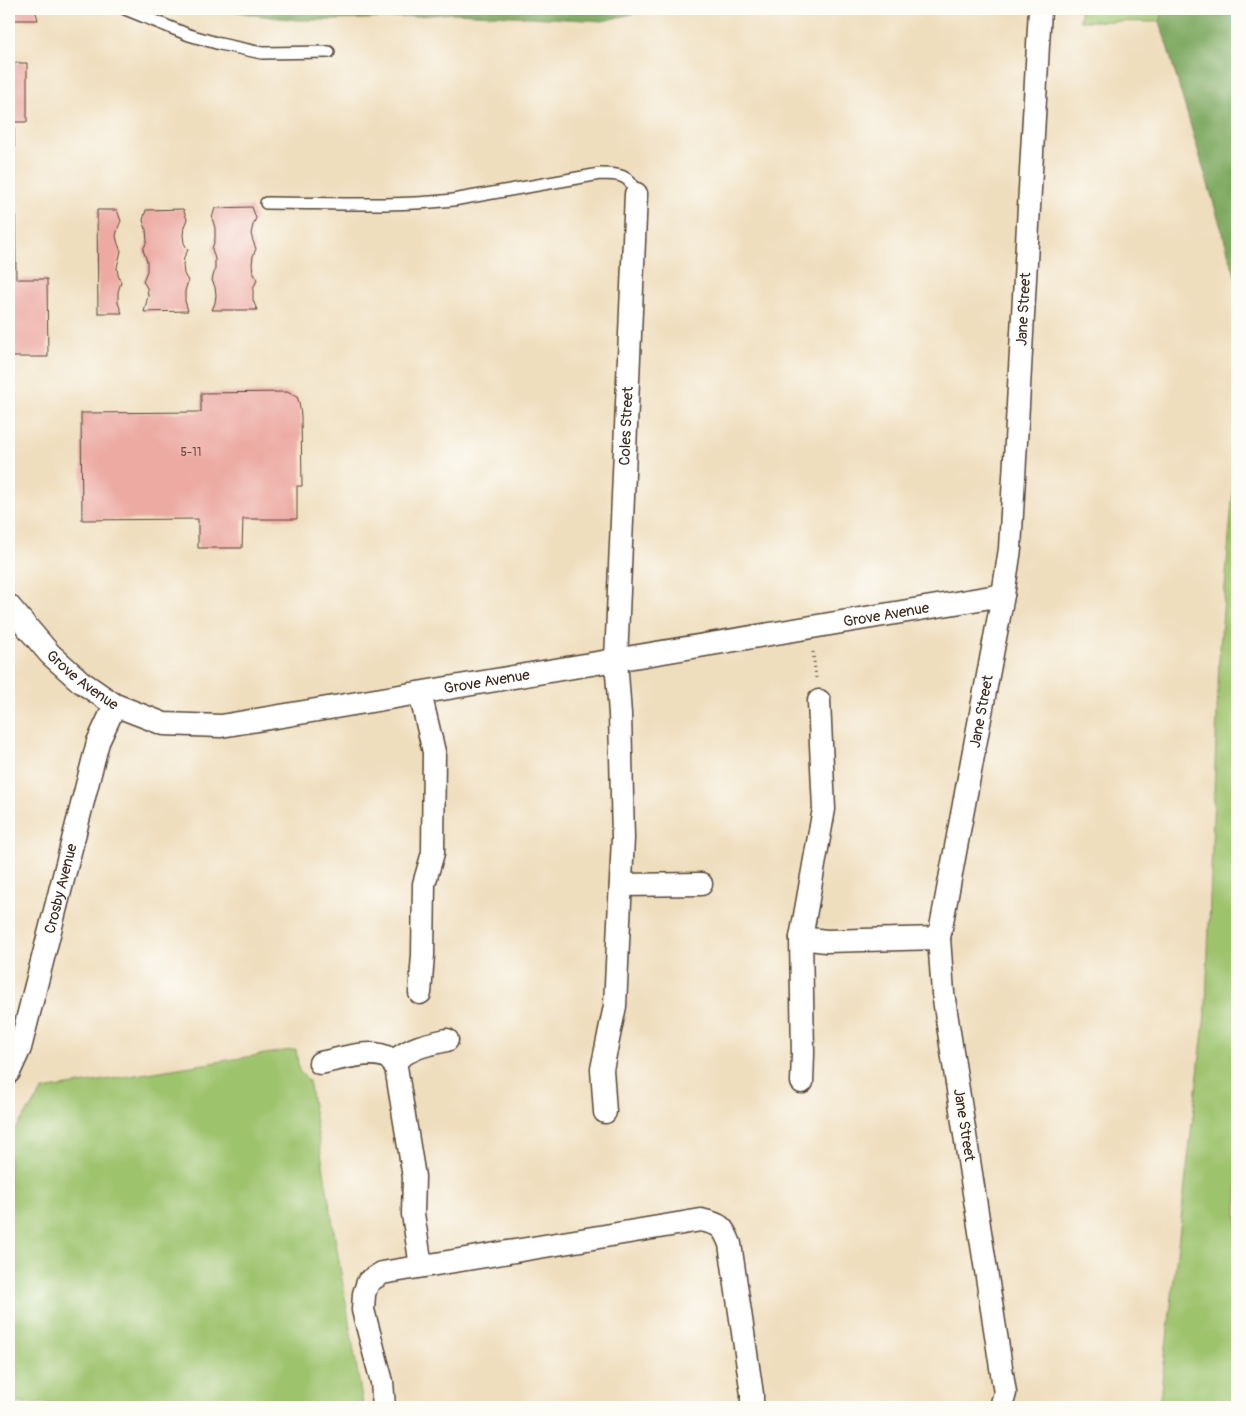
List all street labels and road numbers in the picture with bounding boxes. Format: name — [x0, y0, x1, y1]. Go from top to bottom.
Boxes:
street label: Jane Street — [1012, 271, 1035, 347]
street label: Coles Street — [615, 385, 637, 466]
street label: Grove Avenue — [842, 598, 931, 631]
street label: Grove Avenue — [43, 646, 123, 715]
street label: Grove Avenue — [442, 665, 532, 698]
street label: Jane Street — [965, 673, 998, 749]
street label: Crosby Avenue — [40, 841, 81, 936]
street label: Jane Street — [949, 1087, 979, 1164]

